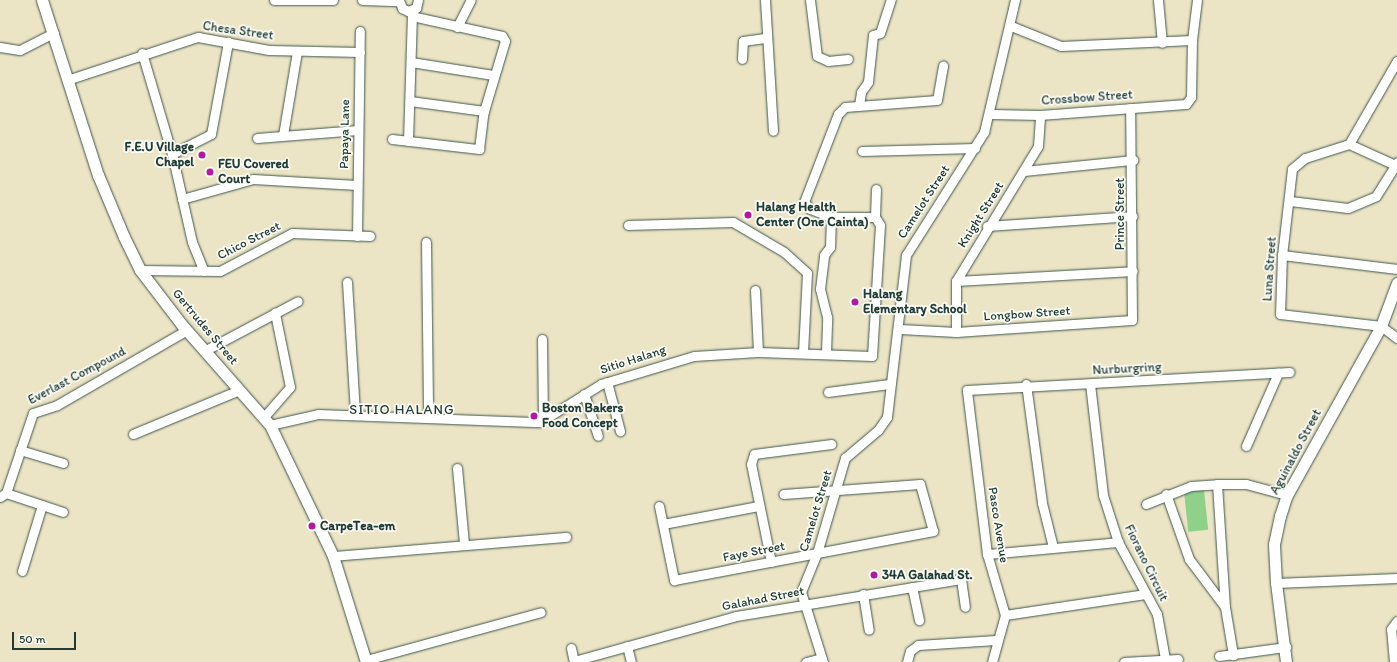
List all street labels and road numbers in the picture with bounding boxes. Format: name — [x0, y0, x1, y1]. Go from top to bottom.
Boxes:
street label: Chesa Street — [202, 18, 274, 44]
street label: Crossbow Street — [1041, 87, 1133, 109]
street label: Papaya Lane — [337, 99, 353, 169]
street label: Camelot Street — [894, 162, 954, 242]
street label: Prince Street — [1112, 178, 1128, 250]
street label: Knight Street — [955, 179, 1007, 251]
street label: Chico Street — [215, 219, 283, 263]
street label: Luna Street — [1260, 236, 1280, 302]
street label: Gertrudes Street — [169, 286, 241, 368]
street label: Longbow Street — [983, 303, 1071, 325]
street label: Sitio Halang — [598, 342, 668, 378]
street label: Everlast Compound — [25, 344, 129, 408]
street label: Nurburgring — [1092, 359, 1162, 379]
street label: Aguinaldo Street — [1267, 407, 1325, 497]
street label: Camelot Street — [796, 468, 836, 554]
street label: Pasco Avenue — [984, 486, 1012, 564]
street label: Fiorano Circuit — [1121, 522, 1171, 604]
street label: Faye Street — [722, 538, 786, 566]
street label: Galahad Street — [720, 583, 806, 615]

